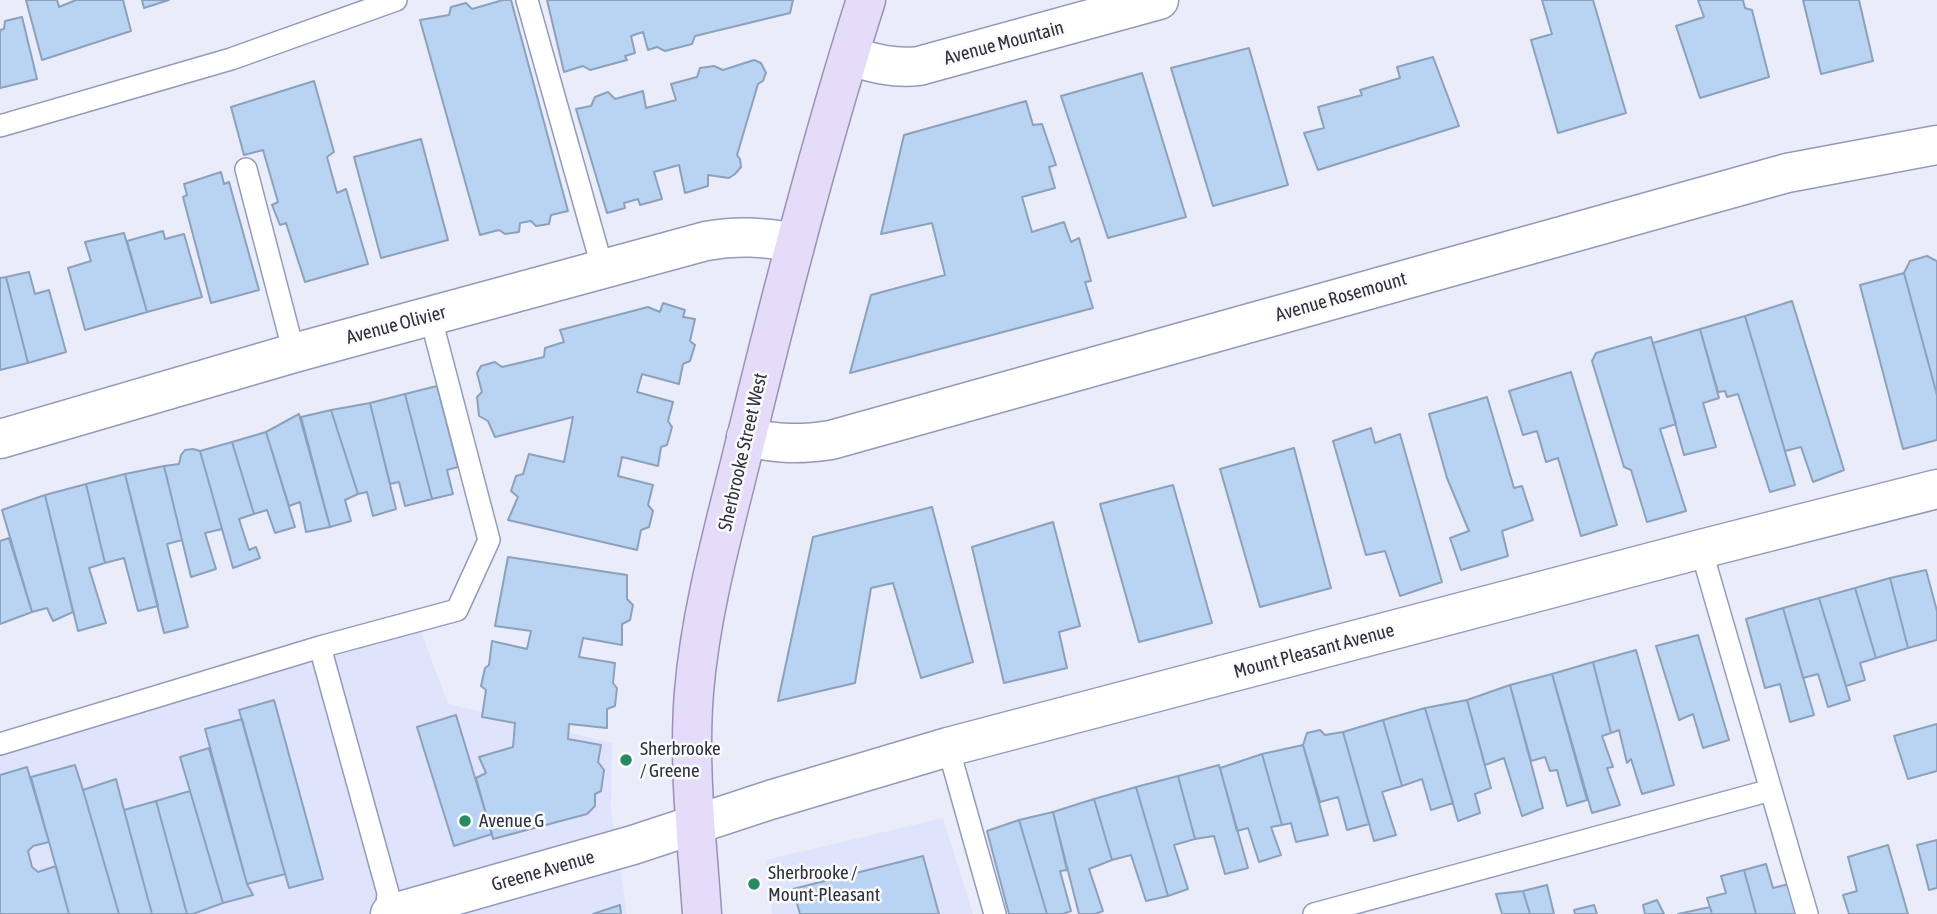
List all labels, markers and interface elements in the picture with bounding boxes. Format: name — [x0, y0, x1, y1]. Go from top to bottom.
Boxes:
street label: Avenue Mountain — [942, 16, 1066, 70]
street label: Avenue Rosemount — [1273, 267, 1409, 327]
street label: Avenue Olivier — [344, 301, 448, 349]
street label: Sherbrooke Street West — [714, 371, 772, 533]
street label: Mount Pleasant Avenue — [1231, 619, 1397, 683]
place label: Sherbrooke / Greene — [640, 738, 721, 782]
marker: Sherbrooke / Greene — [618, 752, 634, 768]
place label: Avenue G — [479, 810, 544, 832]
marker: Avenue G — [457, 813, 473, 829]
street label: Greene Avenue — [489, 845, 597, 897]
place label: Sherbrooke / Mount-Pleasant — [768, 862, 880, 906]
marker: Sherbrooke / Mount-Pleasant — [746, 876, 762, 892]

